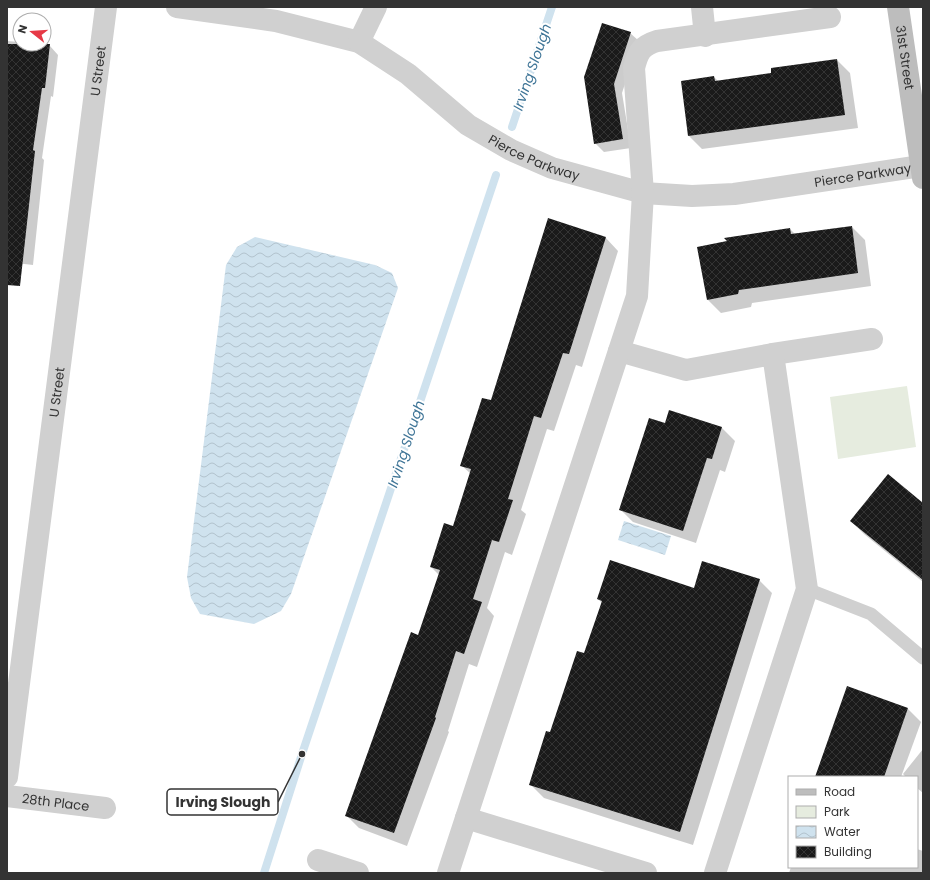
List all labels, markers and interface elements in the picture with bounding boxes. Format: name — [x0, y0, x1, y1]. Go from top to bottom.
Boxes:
north arrow — [12, 12, 52, 52]
water label: Irving Slough — [508, 21, 556, 113]
text: N — [14, 23, 31, 35]
street label: 31st Street — [891, 24, 919, 91]
street label: U Street — [86, 44, 111, 97]
street label: Pierce Parkway — [485, 130, 583, 185]
street label: Pierce Parkway — [813, 158, 913, 192]
street label: U Street — [44, 366, 70, 418]
water label: Irving Slough — [383, 398, 430, 490]
legend — [788, 776, 918, 868]
text: Road — [824, 783, 855, 800]
street label: 28th Place — [21, 789, 90, 816]
callout: Irving Slough — [167, 789, 278, 815]
text: Irving Slough — [176, 792, 270, 812]
text: Park — [824, 803, 851, 820]
text: Water — [824, 823, 861, 840]
text: Building — [824, 843, 872, 860]

